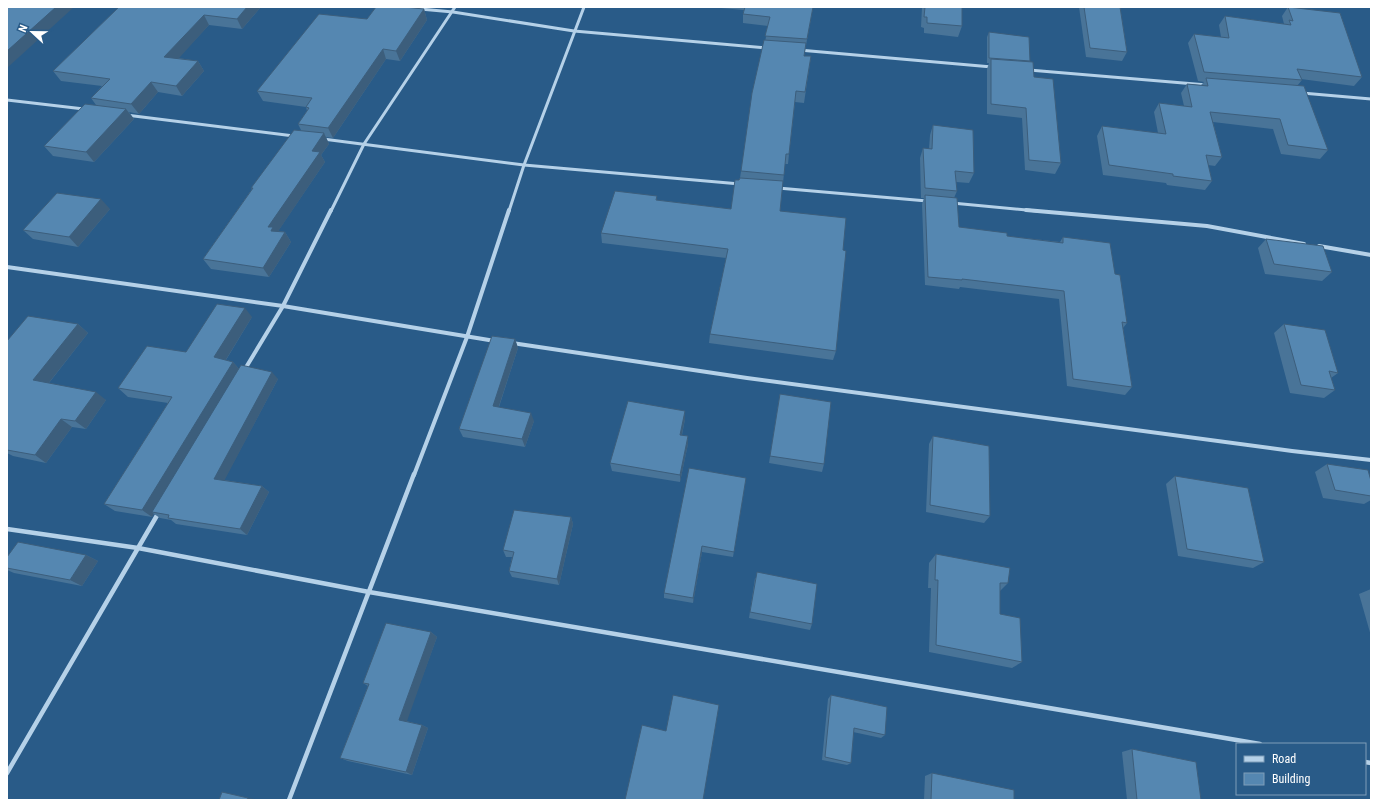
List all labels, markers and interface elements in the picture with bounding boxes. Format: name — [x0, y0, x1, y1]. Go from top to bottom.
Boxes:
north arrow — [12, 12, 52, 52]
text: N — [16, 23, 31, 34]
legend — [1236, 743, 1366, 795]
text: Road — [1272, 752, 1296, 766]
text: Building — [1272, 772, 1310, 786]

